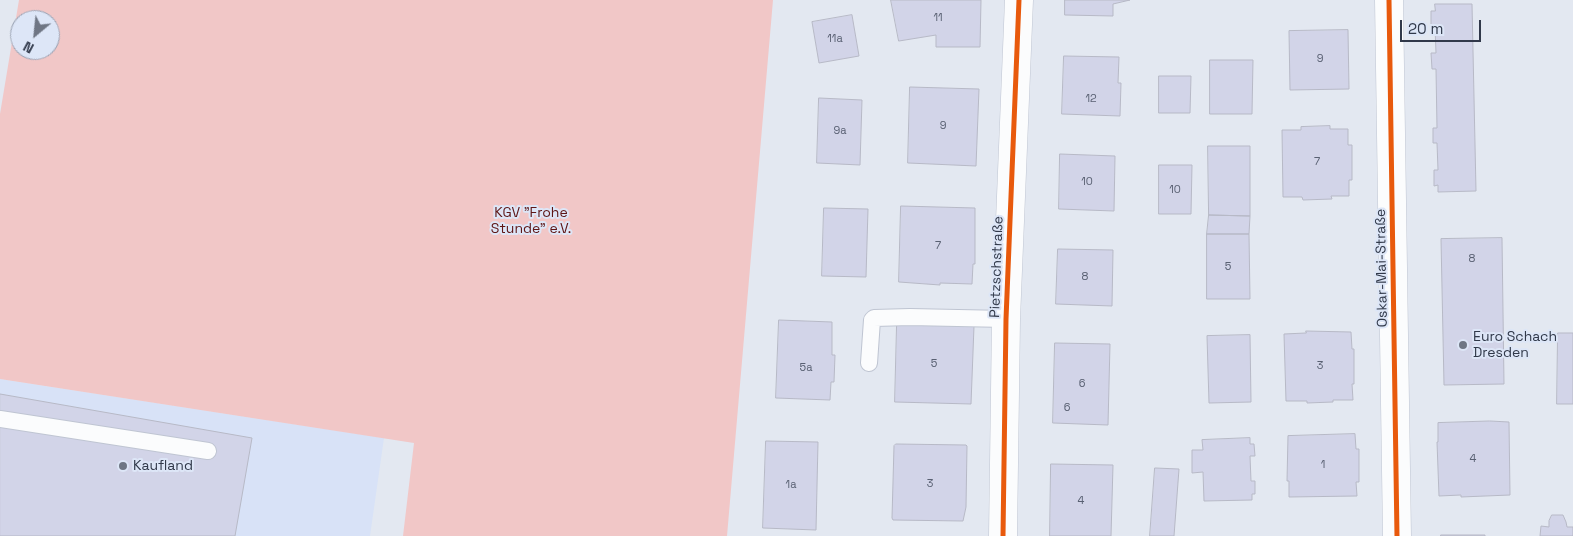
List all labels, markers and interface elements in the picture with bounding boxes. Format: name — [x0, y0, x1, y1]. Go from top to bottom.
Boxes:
north arrow — [10, 10, 60, 60]
scale bar — [1403, 10, 1484, 42]
house number: 11 — [933, 11, 943, 25]
text: 20 m — [1408, 19, 1443, 38]
house number: 11a — [827, 32, 843, 46]
text: N — [20, 37, 37, 58]
house number: 9 — [1317, 52, 1323, 66]
house number: 12 — [1085, 92, 1097, 106]
house number: 9 — [940, 119, 946, 133]
house number: 9a — [833, 124, 847, 138]
house number: 7 — [1314, 155, 1320, 169]
house number: 10 — [1081, 175, 1093, 189]
house number: 10 — [1169, 183, 1181, 197]
park label: KGV "Frohe Stunde" e.V. — [491, 205, 571, 238]
street label: Oskar-Mai-Straße — [1373, 209, 1391, 327]
street label: Pietzschstraße — [987, 216, 1007, 318]
house number: 7 — [935, 239, 941, 253]
house number: 8 — [1469, 252, 1475, 266]
house number: 5 — [1225, 260, 1231, 274]
house number: 8 — [1082, 270, 1088, 284]
place label: Euro Schach Dresden — [1473, 329, 1557, 362]
marker: Euro Schach Dresden — [1457, 339, 1469, 351]
house number: 5 — [931, 357, 937, 371]
house number: 3 — [1317, 359, 1323, 373]
house number: 5a — [800, 361, 812, 375]
house number: 6 — [1079, 377, 1085, 391]
house number: 6 — [1064, 401, 1070, 415]
house number: 4 — [1470, 452, 1476, 466]
place label: Kaufland — [133, 458, 193, 474]
house number: 1 — [1321, 458, 1325, 472]
marker: Kaufland — [117, 460, 129, 472]
house number: 3 — [927, 477, 933, 491]
house number: 1a — [786, 478, 796, 492]
house number: 4 — [1078, 494, 1084, 508]

